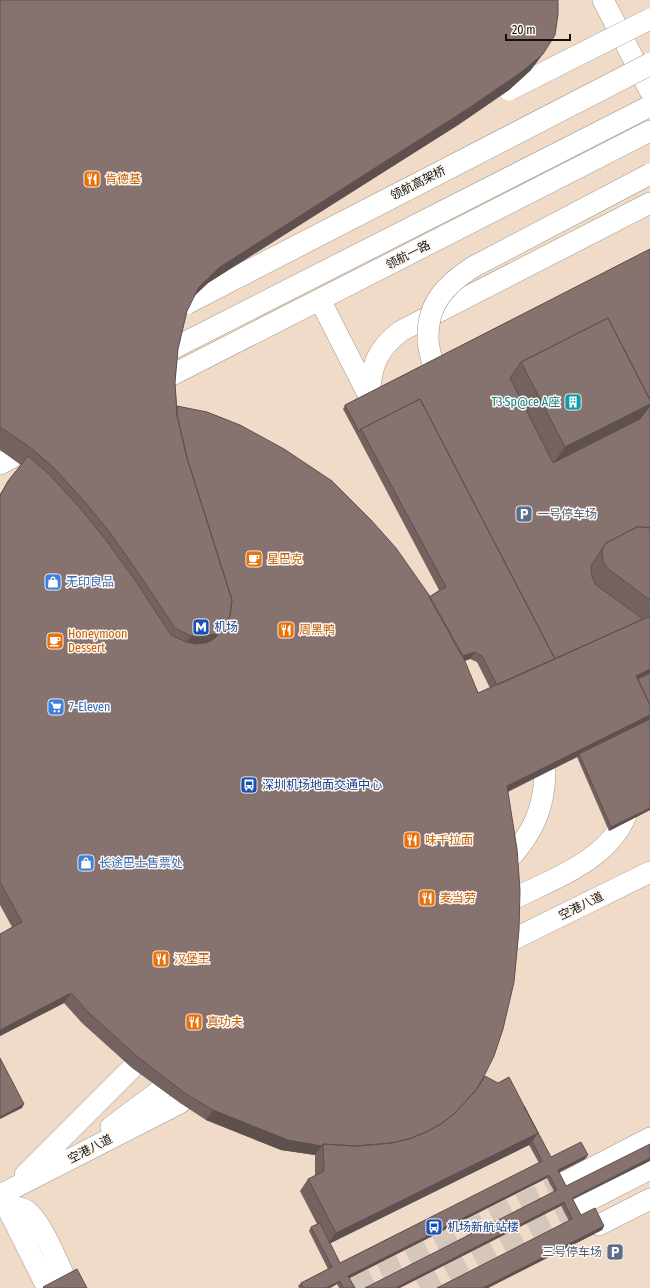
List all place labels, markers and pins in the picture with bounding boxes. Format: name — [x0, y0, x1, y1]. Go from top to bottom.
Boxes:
restaurant icon: 肯德基 — [82, 169, 102, 189]
place label: 肯德基 — [105, 172, 141, 186]
building icon: T3·Sp@ce A座 — [563, 392, 583, 412]
place label: T3·Sp@ce A座 — [492, 395, 560, 409]
parking icon: 一号停车场 — [514, 504, 534, 524]
place label: 一号停车场 — [537, 507, 597, 521]
cafe icon: 星巴克 — [244, 549, 264, 569]
place label: 星巴克 — [267, 552, 303, 566]
shop icon: 无印良品 — [43, 572, 63, 592]
place label: 无印良品 — [66, 575, 114, 589]
metro station icon: 机场 — [191, 617, 211, 637]
place label: 机场 — [214, 620, 238, 634]
restaurant icon: 周黑鸭 — [276, 620, 296, 640]
place label: 周黑鸭 — [299, 623, 335, 637]
place label: Honeymoon Dessert — [68, 627, 127, 655]
cafe icon: Honeymoon Dessert — [45, 631, 65, 651]
supermarket icon: 7-Eleven — [46, 697, 66, 717]
place label: 7-Eleven — [69, 700, 110, 714]
bus stop icon: 深圳机场地面交通中心 — [239, 775, 259, 795]
place label: 深圳机场地面交通中心 — [262, 778, 382, 792]
restaurant icon: 味千拉面 — [402, 830, 422, 850]
place label: 味千拉面 — [425, 833, 473, 847]
shop icon: 长途巴士售票处 — [76, 853, 96, 873]
place label: 长途巴士售票处 — [99, 856, 183, 870]
restaurant icon: 麦当劳 — [417, 888, 437, 908]
place label: 麦当劳 — [440, 891, 476, 905]
restaurant icon: 汉堡王 — [151, 949, 171, 969]
place label: 汉堡王 — [174, 952, 210, 966]
restaurant icon: 真功夫 — [184, 1012, 204, 1032]
place label: 真功夫 — [207, 1015, 243, 1029]
bus stop icon: 机场新航站楼 — [424, 1217, 444, 1237]
place label: 机场新航站楼 — [447, 1220, 519, 1234]
parking icon: 三号停车场 — [605, 1242, 625, 1262]
place label: 三号停车场 — [542, 1245, 602, 1259]

